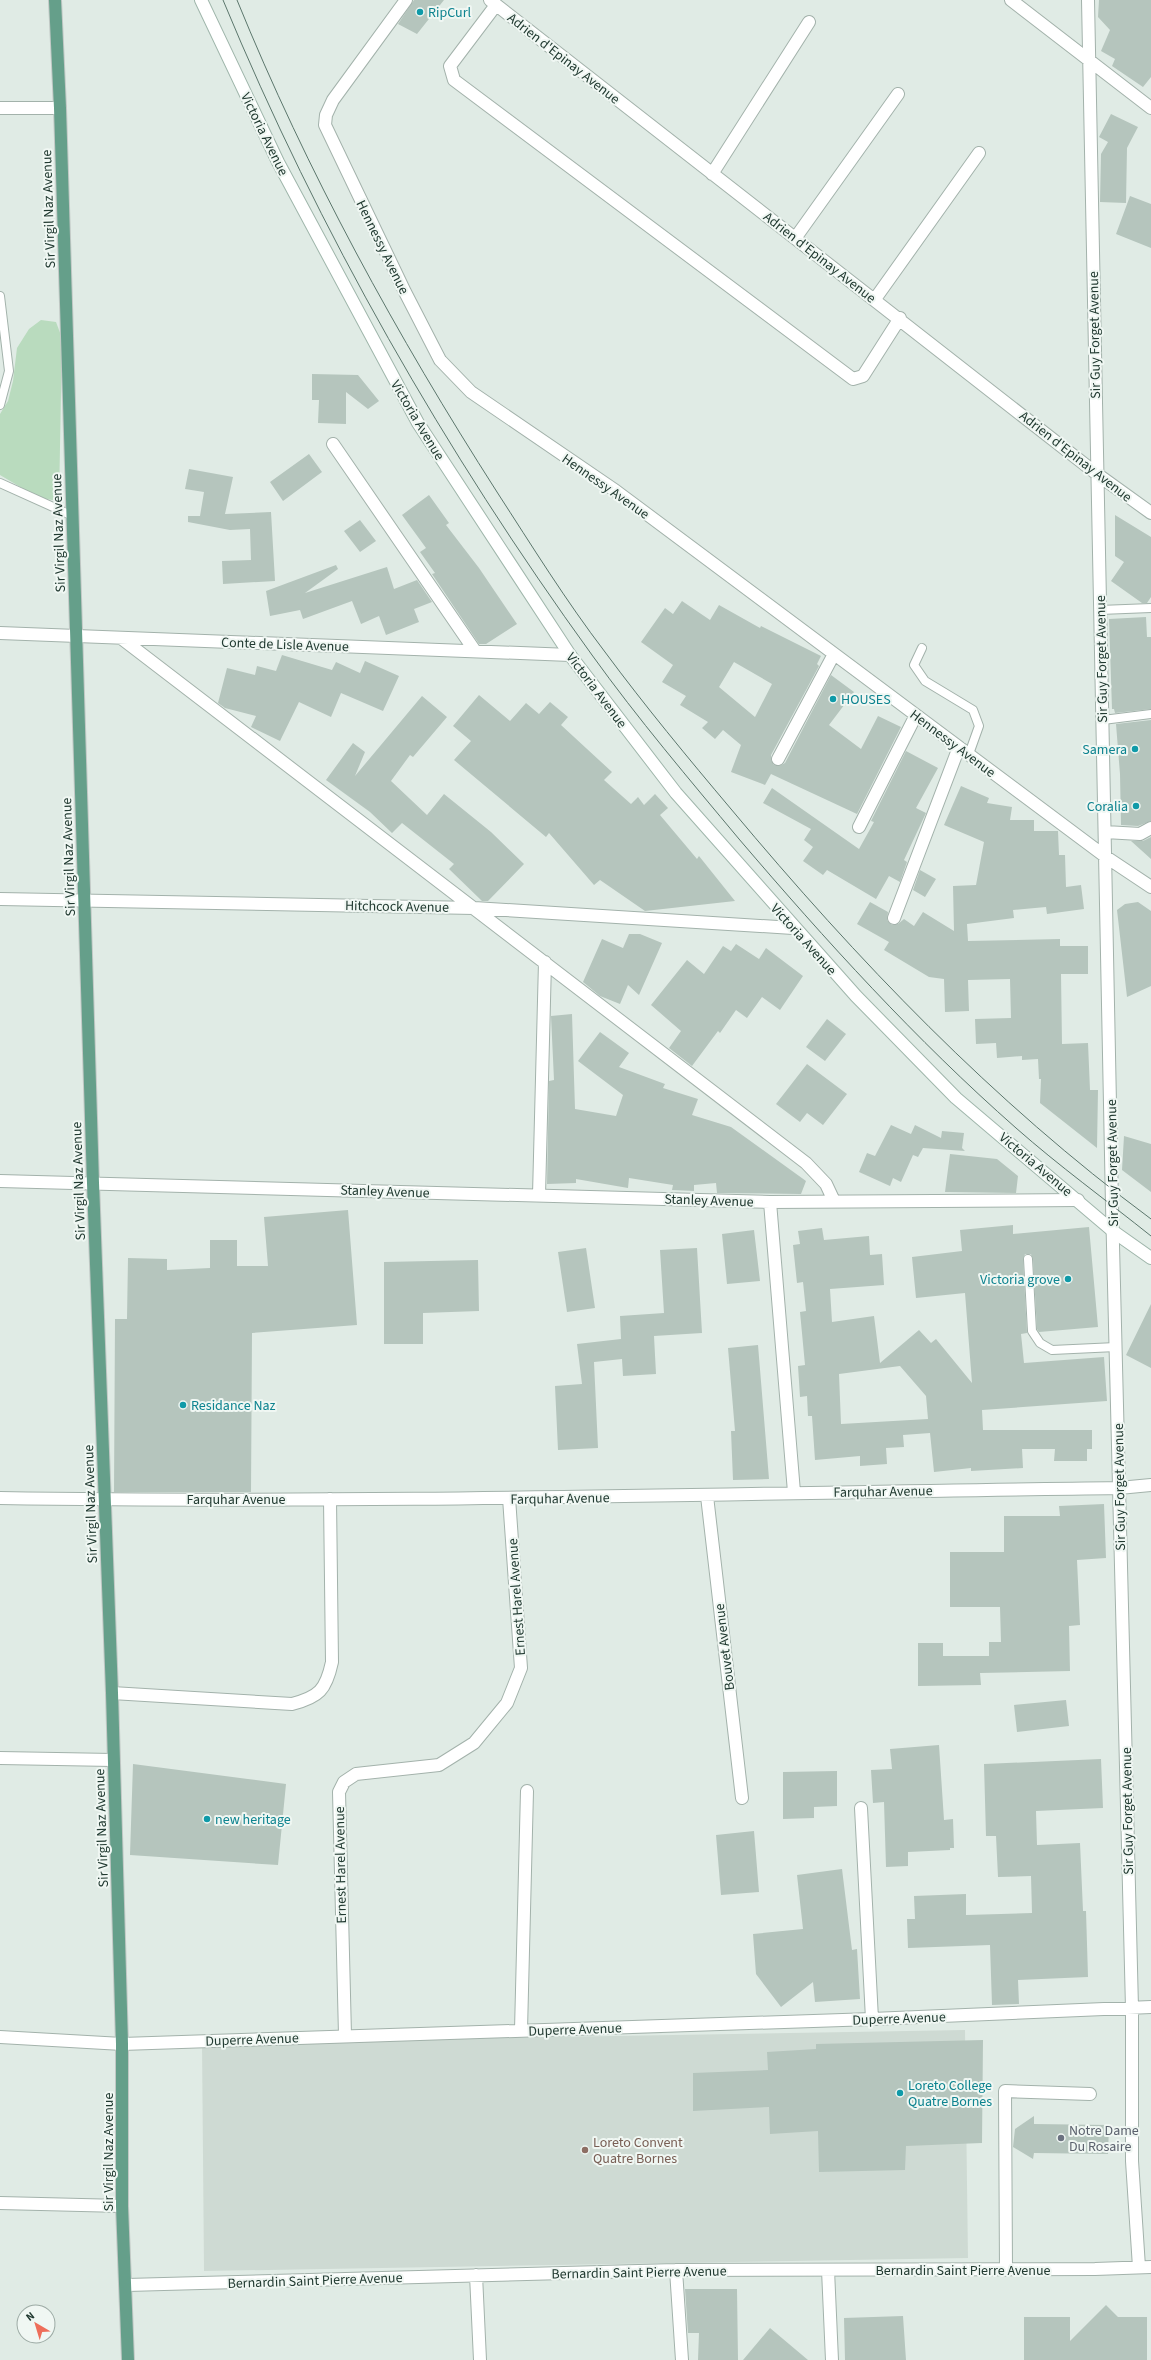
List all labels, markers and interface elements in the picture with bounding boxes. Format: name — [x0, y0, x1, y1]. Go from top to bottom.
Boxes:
place label: RipCurl — [428, 3, 472, 23]
marker: RipCurl — [415, 7, 425, 17]
street label: Adrien d'Epinay Avenue — [503, 8, 624, 109]
street label: Victoria Avenue — [235, 89, 293, 179]
street label: Sir Virgil Naz Avenue — [37, 149, 61, 269]
street label: Hennessy Avenue — [351, 197, 414, 298]
street label: Adrien d'Epinay Avenue — [759, 207, 880, 308]
street label: Sir Guy Forget Avenue — [1084, 271, 1106, 399]
street label: Victoria Avenue — [385, 377, 449, 464]
street label: Adrien d'Epinay Avenue — [1015, 406, 1136, 507]
street label: Hennessy Avenue — [558, 449, 653, 524]
street label: Sir Virgil Naz Avenue — [47, 473, 71, 593]
street label: Sir Guy Forget Avenue — [1091, 595, 1113, 723]
street label: Conte de Lisle Avenue — [221, 633, 349, 657]
street label: Victoria Avenue — [561, 649, 631, 733]
place label: HOUSES — [841, 690, 891, 710]
marker: HOUSES — [828, 694, 838, 704]
street label: Hennessy Avenue — [905, 705, 999, 783]
place label: Samera — [1082, 740, 1127, 760]
marker: Samera — [1130, 744, 1140, 754]
street label: Sir Virgil Naz Avenue — [57, 797, 81, 917]
place label: Coralia — [1087, 797, 1128, 817]
marker: Coralia — [1131, 801, 1141, 811]
street label: Hitchcock Avenue — [345, 896, 449, 918]
street label: Victoria Avenue — [766, 899, 841, 980]
street label: Sir Guy Forget Avenue — [1102, 1099, 1124, 1227]
street label: Sir Virgil Naz Avenue — [67, 1121, 91, 1241]
street label: Victoria Avenue — [994, 1128, 1076, 1201]
street label: Stanley Avenue — [340, 1180, 430, 1204]
street label: Stanley Avenue — [664, 1189, 754, 1213]
place label: Victoria grove — [980, 1270, 1060, 1290]
marker: Victoria grove — [1063, 1274, 1073, 1284]
place label: Residance Naz — [191, 1396, 276, 1416]
marker: Residance Naz — [178, 1400, 188, 1410]
street label: Sir Guy Forget Avenue — [1109, 1423, 1131, 1551]
street label: Sir Virgil Naz Avenue — [79, 1444, 103, 1564]
street label: Farquhar Avenue — [833, 1481, 933, 1503]
street label: Farquhar Avenue — [510, 1488, 610, 1510]
street label: Farquhar Avenue — [186, 1490, 286, 1510]
street label: Ernest Harel Avenue — [503, 1538, 531, 1656]
street label: Bouvet Avenue — [710, 1602, 740, 1691]
street label: Sir Guy Forget Avenue — [1117, 1747, 1139, 1875]
street label: Sir Virgil Naz Avenue — [90, 1768, 114, 1888]
street label: Ernest Harel Avenue — [330, 1806, 352, 1924]
place label: new heritage — [215, 1810, 291, 1830]
marker: new heritage — [202, 1814, 212, 1824]
street label: Duperre Avenue — [852, 2007, 946, 2031]
street label: Duperre Avenue — [528, 2018, 622, 2042]
street label: Duperre Avenue — [205, 2028, 299, 2052]
place label: Loreto College Quatre Bornes — [908, 2076, 992, 2112]
marker: Loreto College Quatre Bornes — [895, 2088, 905, 2098]
street label: Sir Virgil Naz Avenue — [99, 2093, 119, 2211]
place label: Notre Dame Du Rosaire — [1069, 2121, 1139, 2157]
place label: Loreto Convent Quatre Bornes — [593, 2133, 683, 2169]
marker: Notre Dame Du Rosaire — [1056, 2133, 1066, 2143]
marker: Loreto Convent Quatre Bornes — [580, 2145, 590, 2155]
street label: Bernardin Saint Pierre Avenue — [551, 2261, 727, 2285]
street label: Bernardin Saint Pierre Avenue — [875, 2261, 1051, 2281]
street label: Bernardin Saint Pierre Avenue — [227, 2268, 403, 2294]
north arrow — [16, 2304, 56, 2344]
text: N — [23, 2308, 38, 2325]

